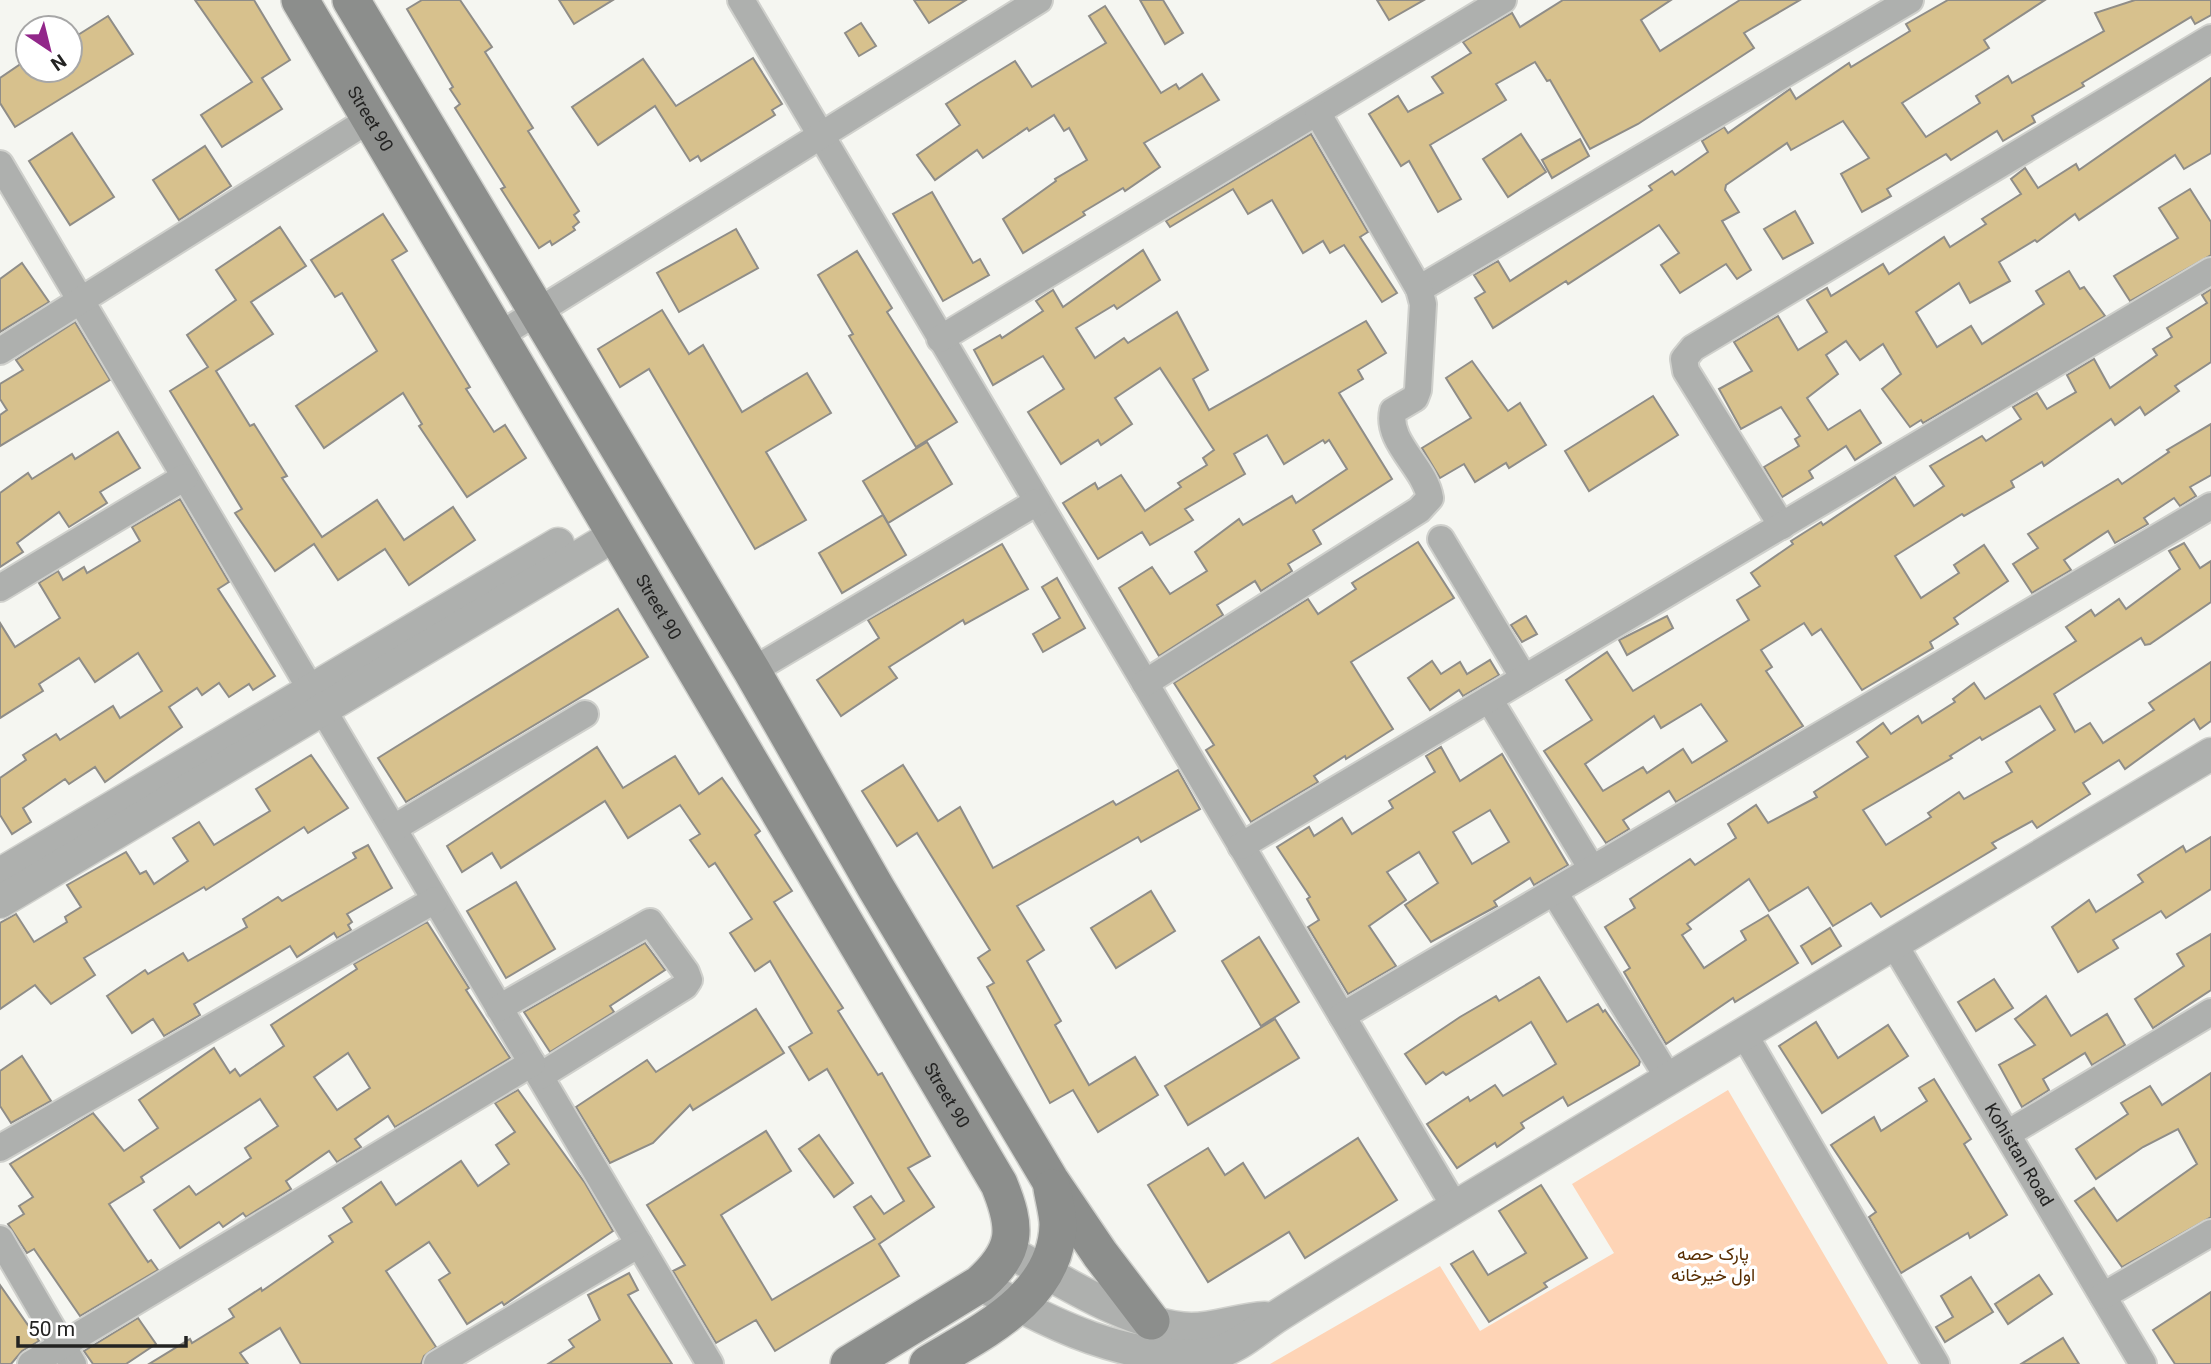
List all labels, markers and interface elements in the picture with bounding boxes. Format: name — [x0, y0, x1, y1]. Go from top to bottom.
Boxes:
north arrow — [14, 14, 84, 84]
text: N — [46, 49, 71, 76]
street label: Street 90 — [343, 82, 398, 155]
street label: Street 90 — [631, 570, 686, 643]
street label: Street 90 — [920, 1059, 974, 1132]
street label: Kohistan Road — [1981, 1099, 2058, 1210]
park label: پارک حصه اول خیرخانه — [1671, 1243, 1755, 1286]
scale bar — [18, 1304, 186, 1348]
text: 50 m — [28, 1317, 75, 1341]

